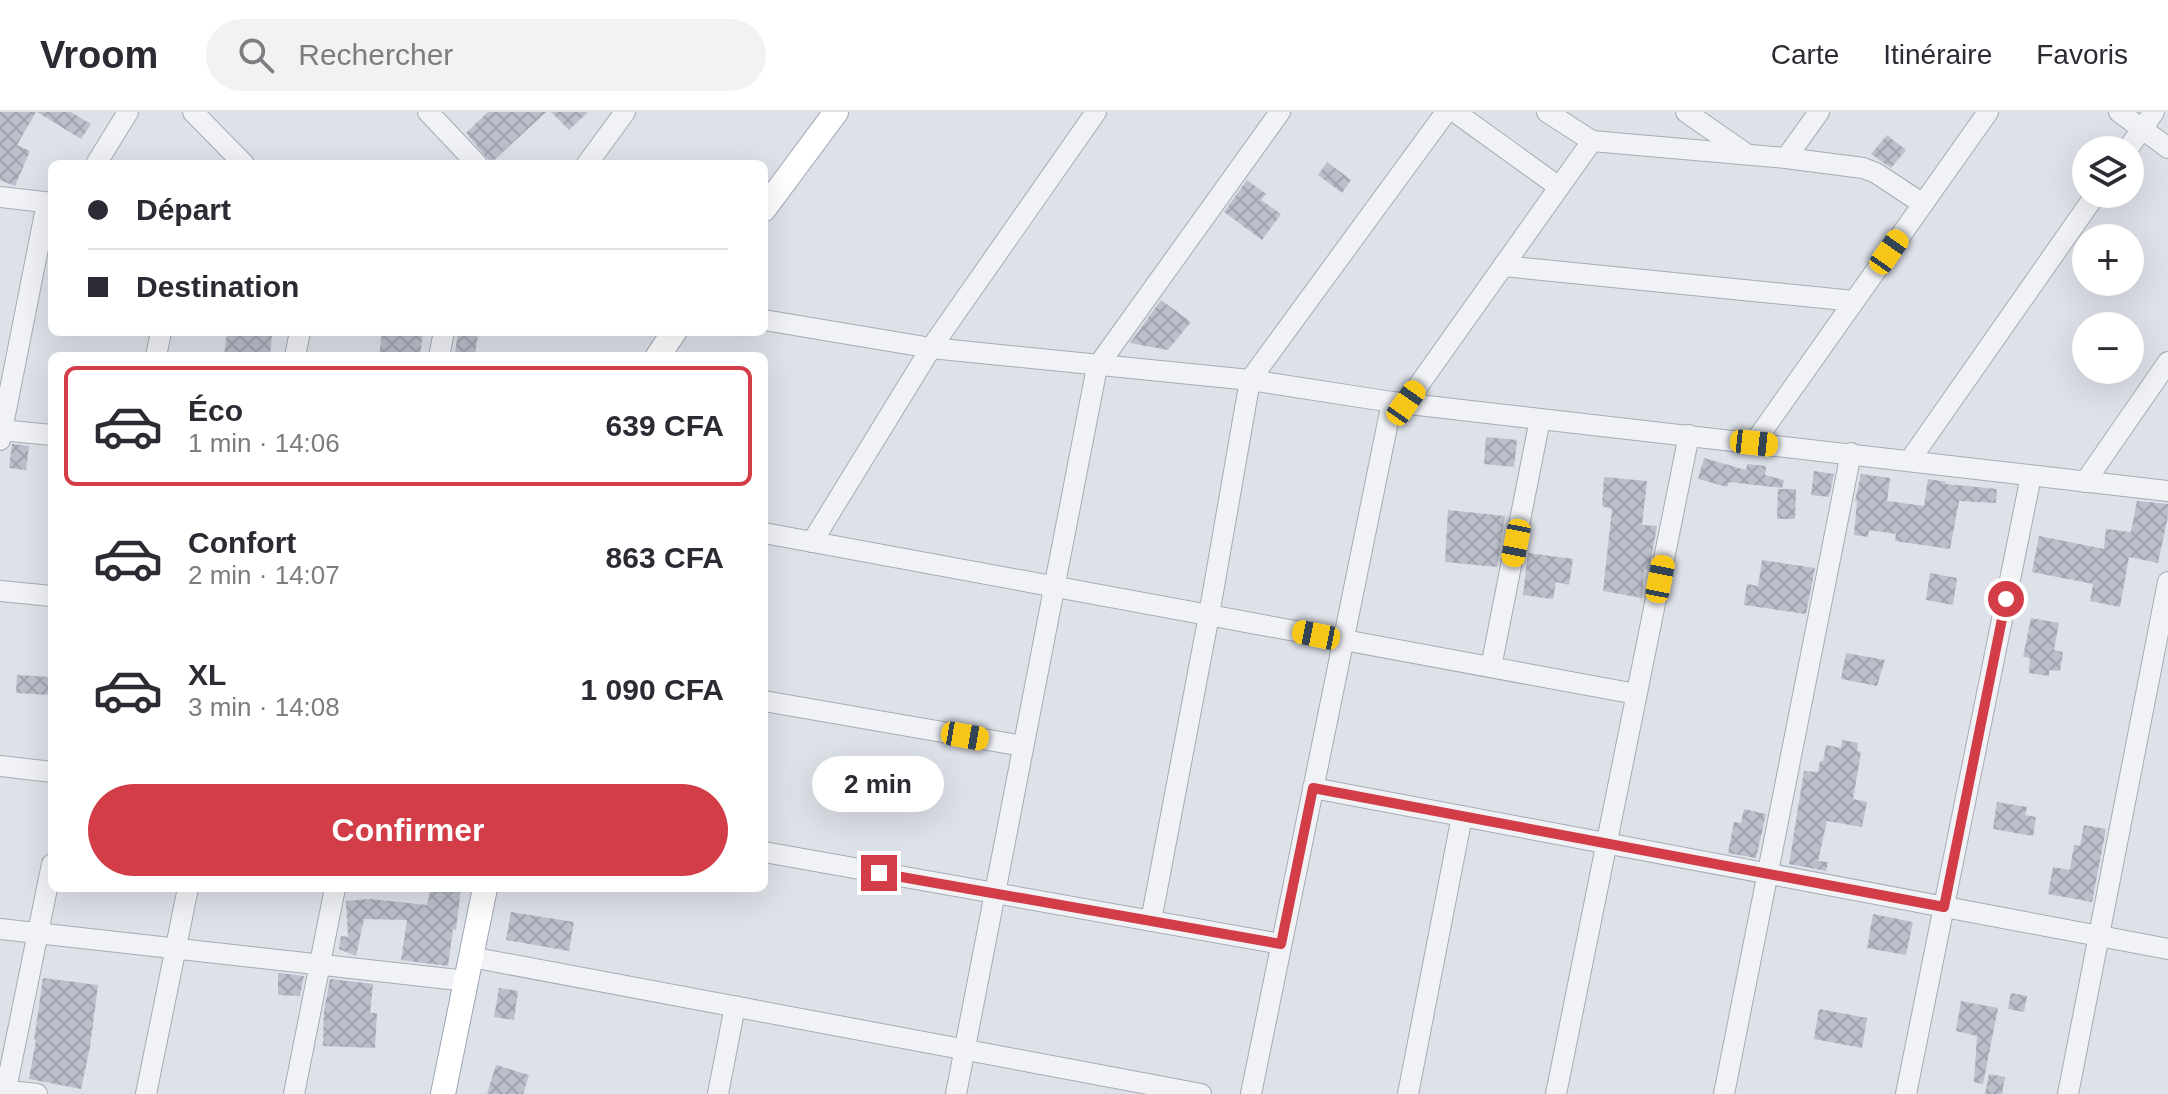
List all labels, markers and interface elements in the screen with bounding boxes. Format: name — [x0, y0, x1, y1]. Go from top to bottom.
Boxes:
search box — [206, 19, 766, 91]
icon: search — [234, 33, 278, 77]
text: Vroom — [40, 34, 158, 76]
text: Rechercher — [298, 38, 453, 71]
text: Carte — [1771, 39, 1839, 70]
text: Itinéraire — [1883, 39, 1992, 70]
text: Favoris — [2036, 39, 2128, 70]
map controls — [2072, 136, 2144, 384]
button: layers — [2072, 136, 2144, 208]
text: Départ — [136, 193, 231, 226]
button: + — [2072, 224, 2144, 296]
car — [1865, 225, 1913, 279]
text: Destination — [136, 270, 299, 303]
button: − — [2072, 312, 2144, 384]
car — [1382, 376, 1430, 430]
icon: car — [92, 390, 164, 462]
text: Éco — [188, 394, 243, 427]
text: 639 CFA — [606, 409, 724, 442]
text: 1 min · 14:06 — [188, 428, 340, 458]
car — [1729, 429, 1779, 457]
car — [1500, 517, 1532, 569]
icon: car — [92, 522, 164, 594]
text: Confort — [188, 526, 296, 559]
text: 863 CFA — [606, 541, 724, 574]
car — [1644, 553, 1676, 605]
text: 2 min · 14:07 — [188, 560, 340, 590]
route start — [1988, 581, 2024, 617]
car — [1290, 619, 1342, 651]
icon: car — [92, 654, 164, 726]
text: XL — [188, 658, 226, 691]
text: 1 090 CFA — [581, 673, 724, 706]
text: 3 min · 14:08 — [188, 692, 340, 722]
car — [939, 720, 991, 752]
callout: 2 min — [813, 757, 945, 813]
text: 2 min — [844, 769, 912, 799]
button: Confirmer — [88, 784, 728, 876]
route end — [861, 855, 897, 891]

